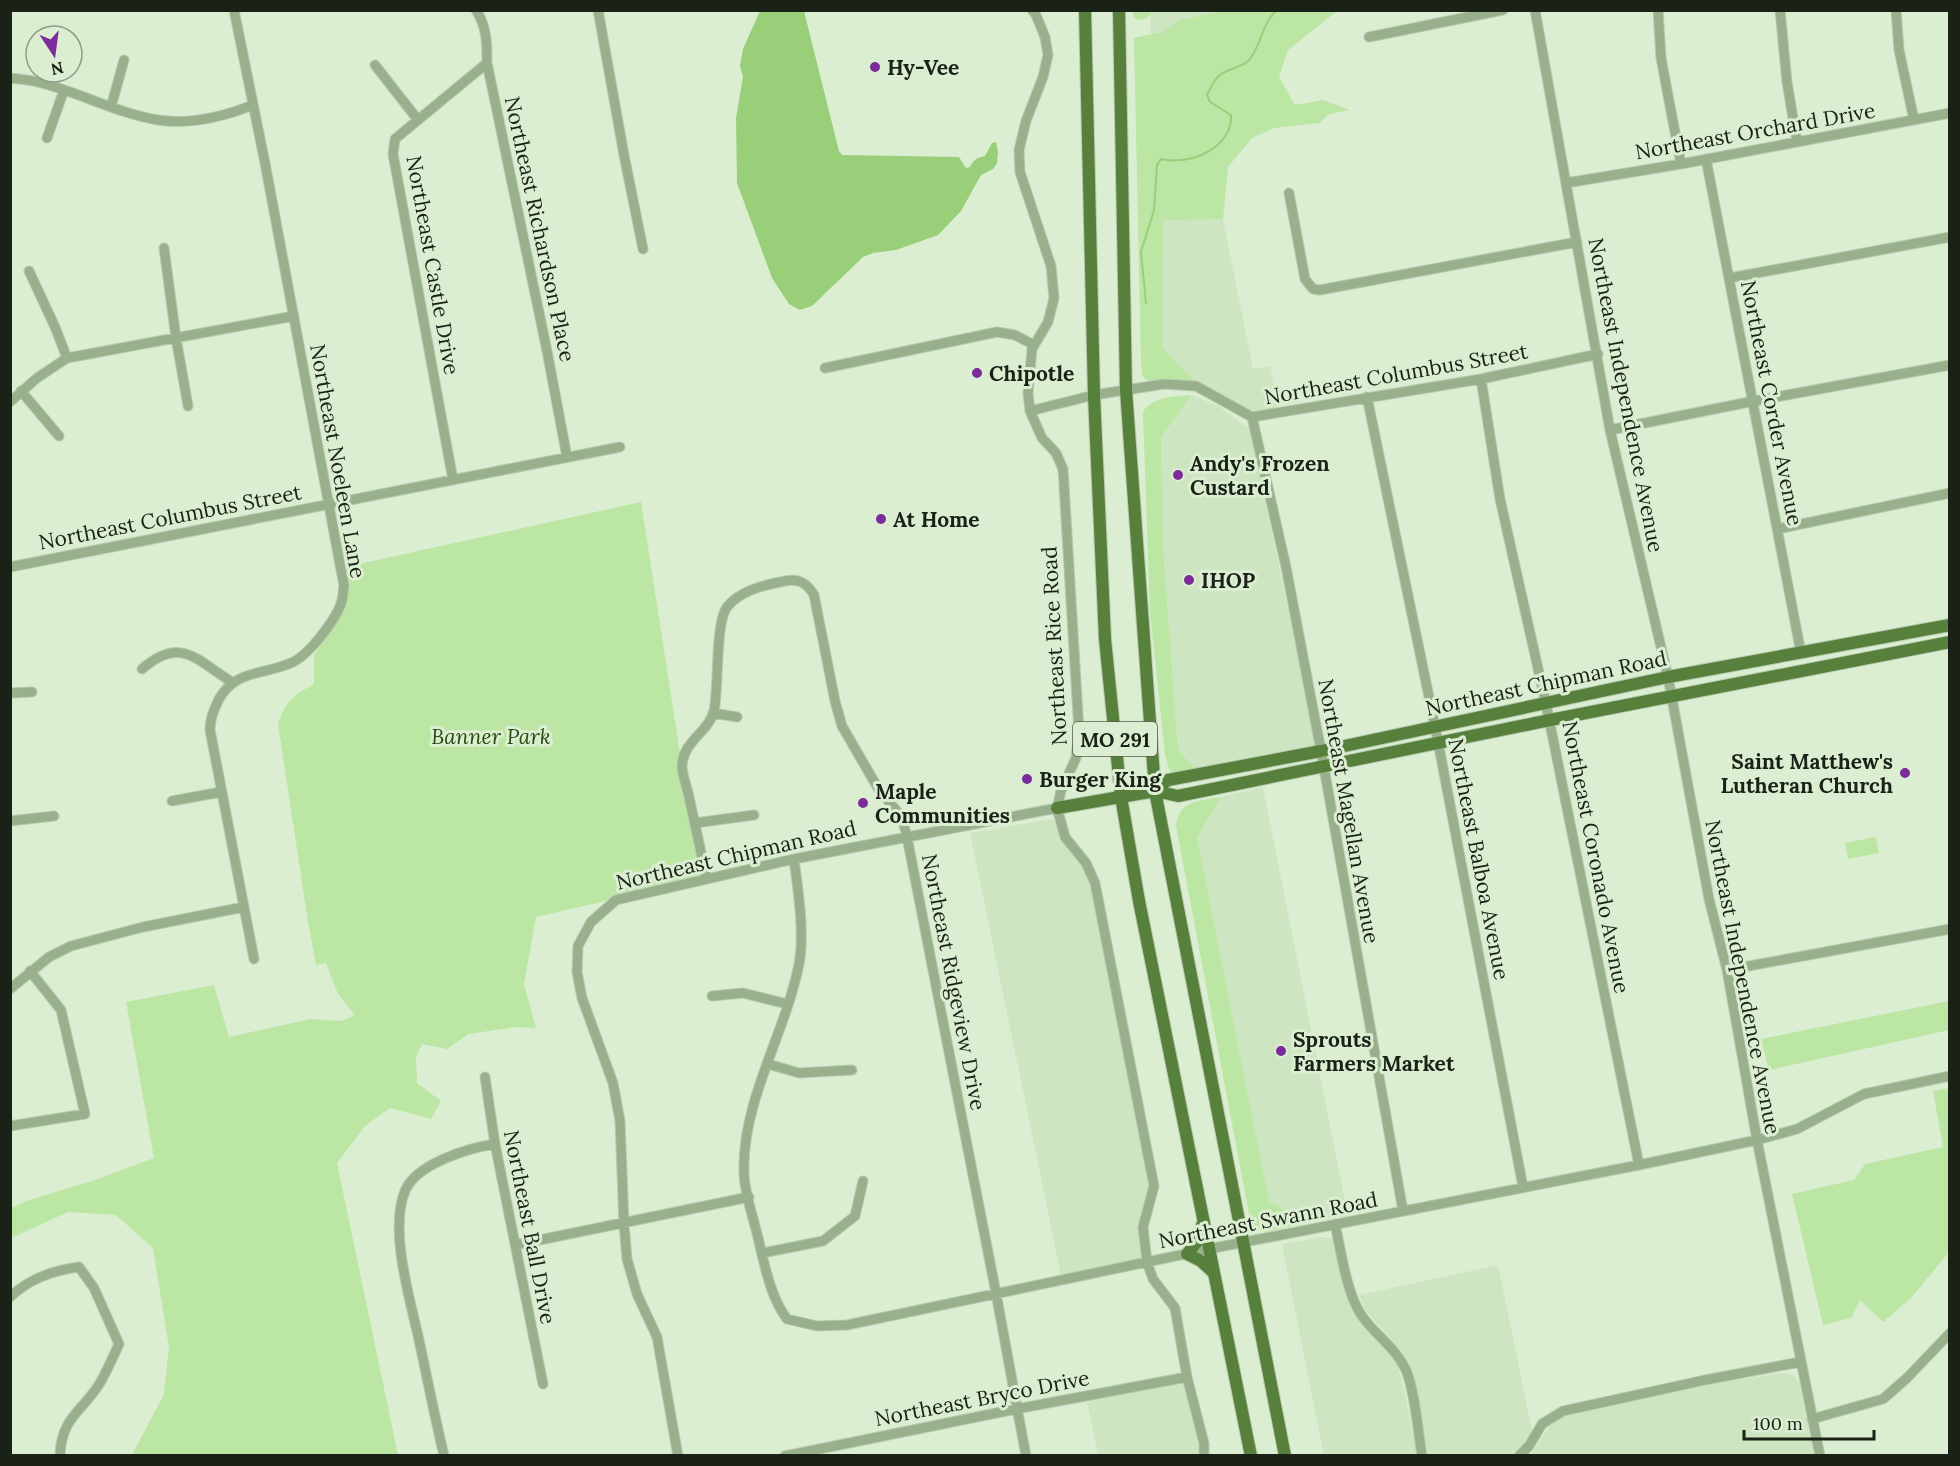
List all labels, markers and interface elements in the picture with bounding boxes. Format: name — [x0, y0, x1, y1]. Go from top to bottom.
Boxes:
north arrow — [24, 24, 84, 84]
place label: Hy-Vee — [887, 54, 959, 81]
text: N — [49, 57, 66, 80]
marker: Hy-Vee — [868, 60, 882, 74]
street label: Northeast Richardson Place — [499, 94, 581, 364]
street label: Northeast Orchard Drive — [1633, 97, 1877, 165]
street label: Northeast Castle Drive — [400, 153, 466, 377]
street label: Northeast Independence Avenue — [1582, 235, 1670, 555]
street label: Northeast Corder Avenue — [1735, 278, 1809, 528]
street label: Northeast Columbus Street — [1262, 337, 1531, 410]
street label: Northeast Noeleen Lane — [304, 342, 372, 580]
place label: Chipotle — [989, 360, 1074, 387]
marker: Chipotle — [970, 366, 984, 380]
place label: Andy's Frozen Custard — [1190, 450, 1330, 501]
marker: Andy's Frozen Custard — [1171, 468, 1185, 482]
street label: Northeast Columbus Street — [36, 478, 305, 556]
place label: At Home — [893, 506, 980, 533]
marker: At Home — [874, 512, 888, 526]
street label: Northeast Rice Road — [1035, 546, 1073, 746]
place label: IHOP — [1201, 567, 1256, 594]
marker: IHOP — [1182, 573, 1196, 587]
street label: Northeast Chipman Road — [1423, 644, 1669, 722]
street label: Northeast Magellan Avenue — [1312, 676, 1386, 946]
street label: Northeast Coronado Avenue — [1556, 718, 1636, 996]
road number: MO 291 — [1073, 722, 1157, 756]
park label: Banner Park — [431, 723, 551, 750]
street label: Northeast Balboa Avenue — [1442, 736, 1516, 982]
place label: Saint Matthew's Lutheran Church — [1721, 748, 1893, 799]
place label: Burger King — [1039, 766, 1162, 793]
marker: Saint Matthew's Lutheran Church — [1898, 766, 1912, 780]
marker: Burger King — [1020, 772, 1034, 786]
place label: Maple Communities — [875, 778, 1010, 829]
marker: Maple Communities — [856, 796, 870, 810]
street label: Northeast Chipman Road — [613, 814, 859, 896]
street label: Northeast Independence Avenue — [1699, 817, 1787, 1137]
street label: Northeast Ridgeview Drive — [916, 851, 992, 1113]
place label: Sprouts Farmers Market — [1293, 1026, 1455, 1077]
marker: Sprouts Farmers Market — [1274, 1044, 1288, 1058]
street label: Northeast Ball Drive — [498, 1128, 562, 1326]
street label: Northeast Swann Road — [1156, 1186, 1380, 1254]
street label: Northeast Bryco Drive — [872, 1364, 1092, 1432]
scale bar — [1744, 1403, 1874, 1441]
text: 100 m — [1753, 1412, 1803, 1435]

